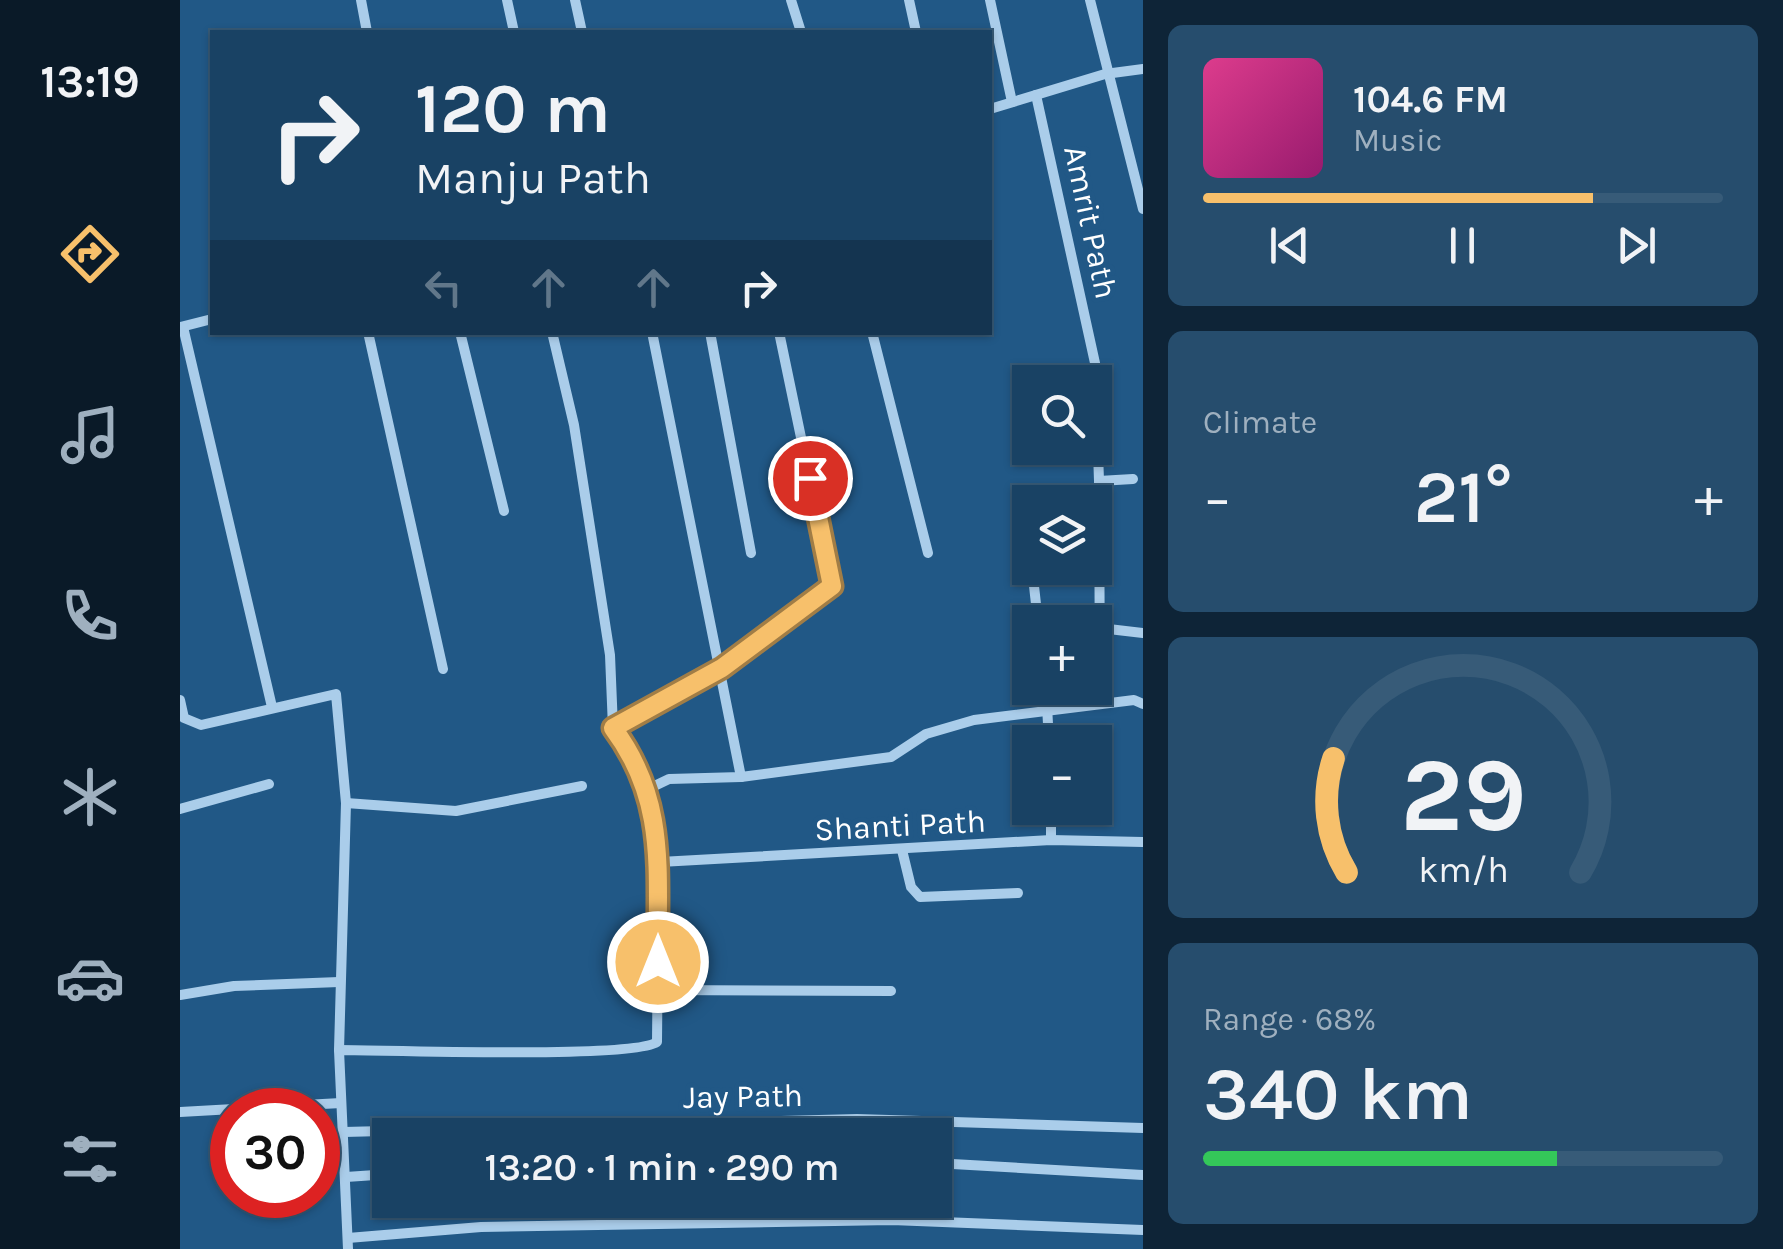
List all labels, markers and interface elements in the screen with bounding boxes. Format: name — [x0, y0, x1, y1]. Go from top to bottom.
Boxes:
text: 13:19 — [40, 56, 140, 108]
text: 120 m — [415, 68, 611, 150]
icon: right — [250, 70, 380, 200]
text: 104.6 FM — [1353, 77, 1508, 122]
text: Music — [1353, 122, 1442, 159]
street label: Amrit Path — [1056, 142, 1125, 302]
text: Manju Path — [415, 152, 651, 204]
icon: previous — [1262, 218, 1317, 273]
icon: pause — [1435, 218, 1490, 273]
icon: next — [1609, 218, 1664, 273]
icon: directions — [55, 219, 125, 289]
icon: left — [416, 260, 471, 315]
icon: ahead — [521, 260, 576, 315]
icon: ahead — [626, 260, 681, 315]
icon: right — [731, 260, 786, 315]
map controls — [1012, 365, 1112, 825]
button: search — [1012, 365, 1112, 465]
icon: music — [55, 400, 125, 470]
text: Climate — [1203, 404, 1317, 441]
pin — [768, 436, 853, 521]
icon: arrive — [783, 451, 838, 506]
text: 21° — [1413, 453, 1513, 541]
text: − — [1203, 466, 1232, 530]
text: + — [1694, 466, 1723, 530]
button: layers — [1012, 485, 1112, 585]
icon: phone — [55, 581, 125, 651]
button: + — [1012, 605, 1112, 705]
button: − — [1012, 725, 1112, 825]
text: 29 — [1400, 735, 1526, 856]
icon: climate — [55, 762, 125, 832]
street label: Shanti Path — [813, 803, 987, 848]
text: km/h — [1418, 849, 1508, 891]
position arrow — [606, 910, 710, 1014]
icon: car — [55, 943, 125, 1013]
text: Range · 68% — [1203, 1001, 1376, 1038]
text: 340 km — [1203, 1050, 1473, 1138]
street label: Jay Path — [683, 1077, 803, 1116]
speed limit sign: 30 — [210, 1088, 340, 1218]
icon: filters — [55, 1124, 125, 1194]
text: 13:20 · 1 min · 290 m — [484, 1145, 840, 1190]

